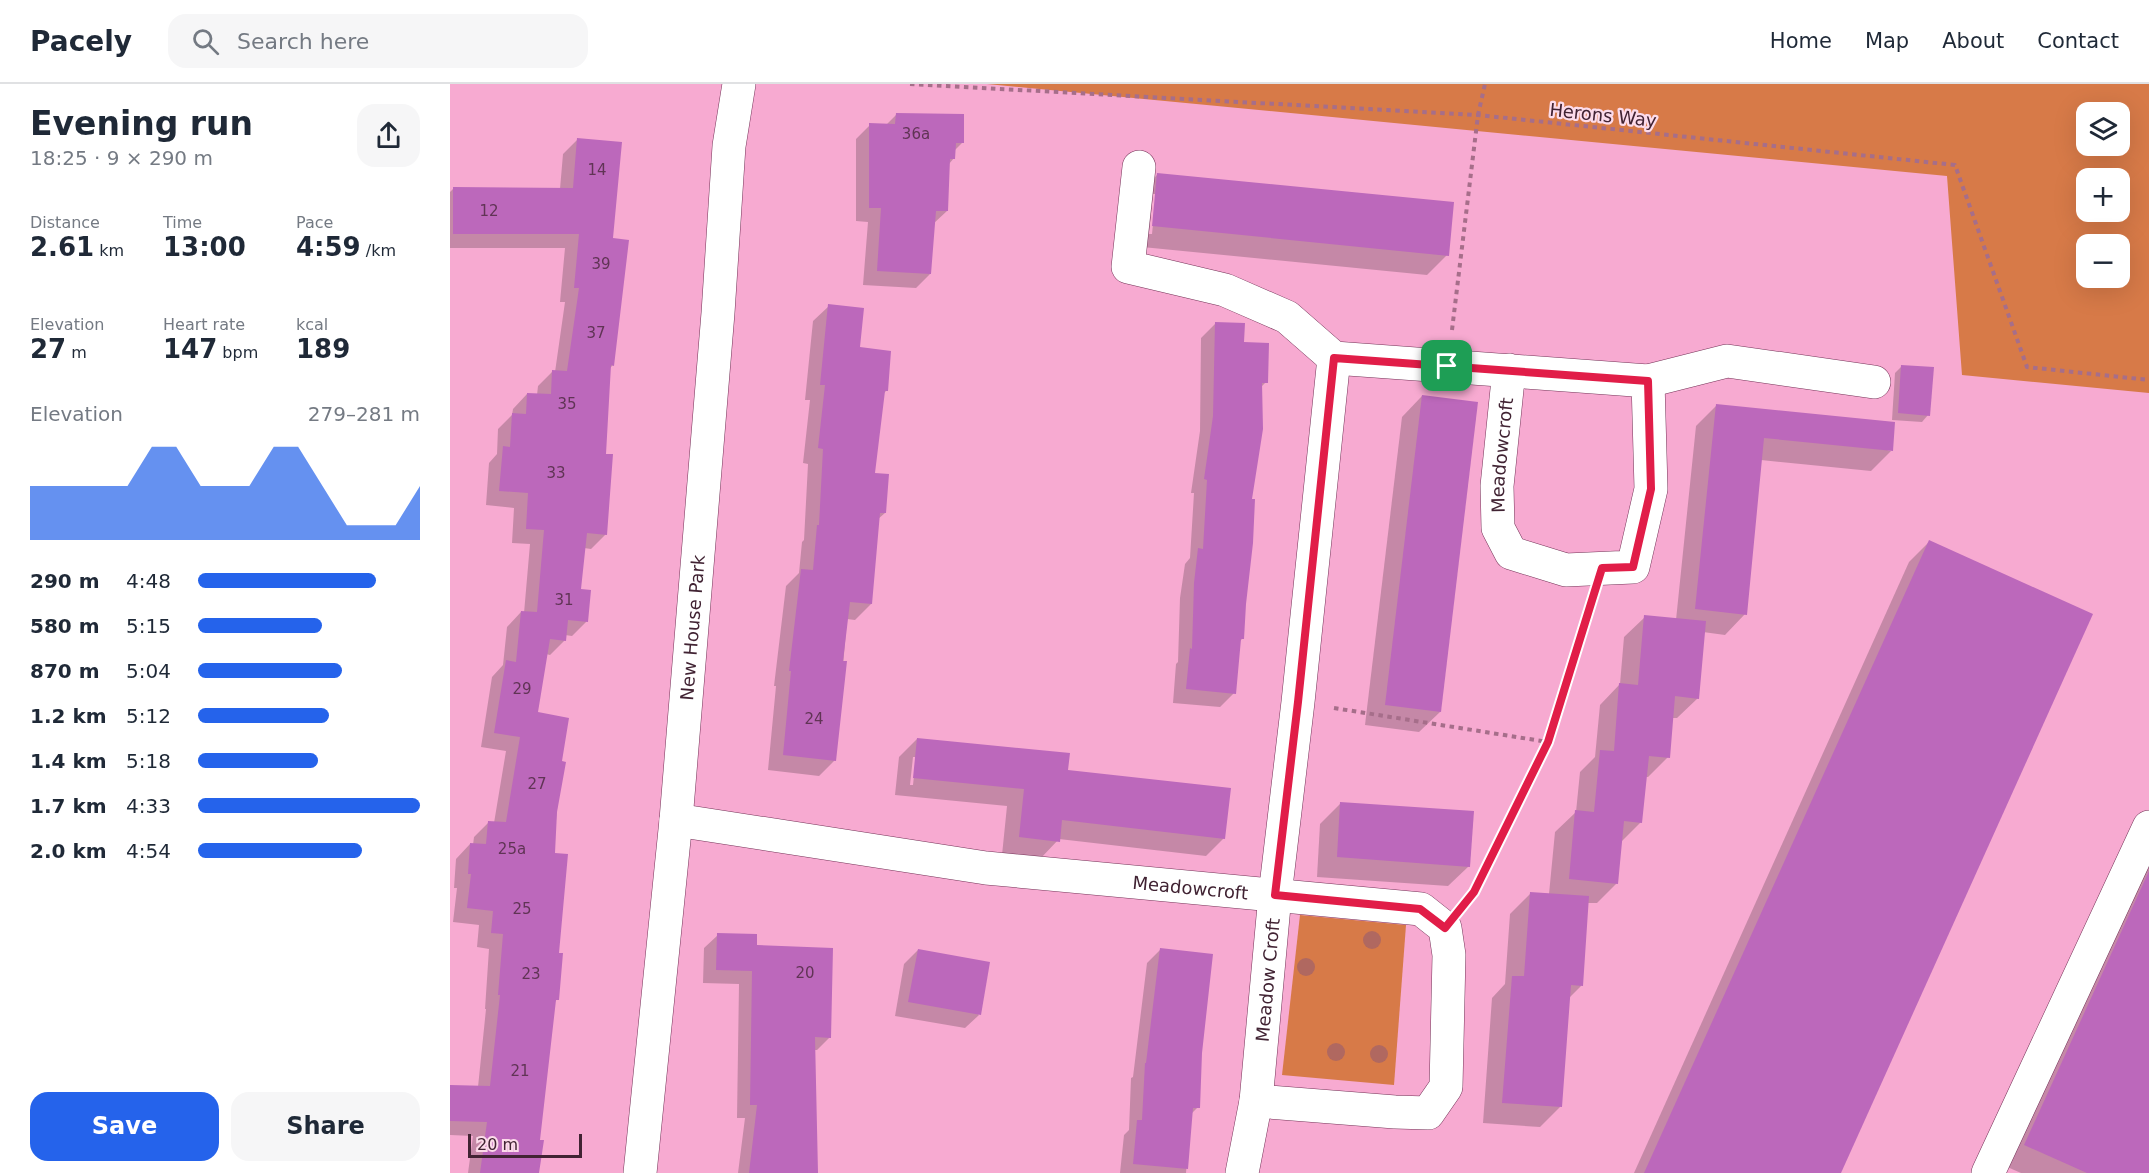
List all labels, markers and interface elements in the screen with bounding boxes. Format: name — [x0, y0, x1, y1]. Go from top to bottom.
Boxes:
search box — [168, 14, 588, 68]
text: Pacely — [30, 25, 132, 58]
icon: search — [189, 25, 222, 58]
text: Search here — [237, 29, 369, 54]
text: Home — [1770, 29, 1832, 53]
text: Map — [1865, 29, 1909, 53]
text: About — [1942, 29, 2004, 53]
text: Contact — [2037, 29, 2119, 53]
street label: Herons Way — [1548, 99, 1658, 131]
map controls — [2076, 102, 2130, 288]
button: layers — [2076, 102, 2130, 156]
text: Evening run — [30, 104, 253, 143]
button: share — [357, 104, 420, 167]
house number: 36a — [902, 125, 930, 143]
text: 18:25 · 9 × 290 m — [30, 146, 213, 170]
house number: 14 — [587, 161, 607, 179]
button: + — [2076, 168, 2130, 222]
house number: 12 — [479, 202, 499, 220]
text: Distance — [30, 213, 100, 232]
text: Time — [163, 213, 202, 232]
text: Pace — [296, 213, 333, 232]
text: 2.61 — [30, 232, 94, 262]
text: 13:00 — [163, 232, 246, 262]
text: 4:59 — [296, 232, 361, 262]
button: − — [2076, 234, 2130, 288]
text: km — [94, 241, 124, 260]
text: /km — [361, 241, 396, 260]
house number: 39 — [591, 255, 611, 273]
text: Elevation — [30, 315, 104, 334]
text: Heart rate — [163, 315, 245, 334]
text: kcal — [296, 315, 328, 334]
house number: 37 — [586, 324, 606, 342]
text: 27 — [30, 334, 66, 364]
text: 147 — [163, 334, 217, 364]
text: 189 — [296, 334, 350, 364]
pin — [1421, 340, 1472, 391]
text: m — [66, 343, 87, 362]
text: bpm — [217, 343, 258, 362]
icon: arrive — [1430, 349, 1463, 382]
house number: 35 — [557, 395, 577, 413]
street label: Meadowcroft — [1487, 397, 1517, 513]
text: Elevation — [30, 402, 123, 426]
text: 279–281 m — [308, 402, 420, 426]
house number: 33 — [546, 464, 566, 482]
street label: New House Park — [675, 553, 708, 701]
text: 290 m — [30, 569, 100, 593]
text: 4:48 — [126, 569, 171, 593]
house number: 31 — [554, 591, 574, 609]
text: 580 m — [30, 614, 100, 638]
text: 5:15 — [126, 614, 171, 638]
text: 870 m — [30, 659, 100, 683]
text: 5:04 — [126, 659, 171, 683]
house number: 29 — [512, 680, 532, 698]
text: 1.2 km — [30, 704, 107, 728]
text: 5:12 — [126, 704, 171, 728]
house number: 24 — [804, 710, 824, 728]
text: 1.4 km — [30, 749, 107, 773]
text: 5:18 — [126, 749, 171, 773]
house number: 27 — [527, 775, 547, 793]
text: 1.7 km — [30, 794, 107, 818]
text: 4:33 — [126, 794, 171, 818]
text: 2.0 km — [30, 839, 107, 863]
text: 4:54 — [126, 839, 171, 863]
house number: 25a — [498, 840, 526, 858]
street label: Meadowcroft — [1132, 871, 1249, 903]
house number: 25 — [512, 900, 532, 918]
street label: Meadow Croft — [1251, 917, 1283, 1043]
house number: 20 — [795, 964, 815, 982]
house number: 23 — [521, 965, 541, 983]
house number: 21 — [510, 1062, 530, 1080]
button: Save — [30, 1092, 219, 1161]
button: Share — [231, 1092, 420, 1161]
scale bar — [468, 1131, 582, 1158]
text: 20 m — [477, 1135, 518, 1154]

